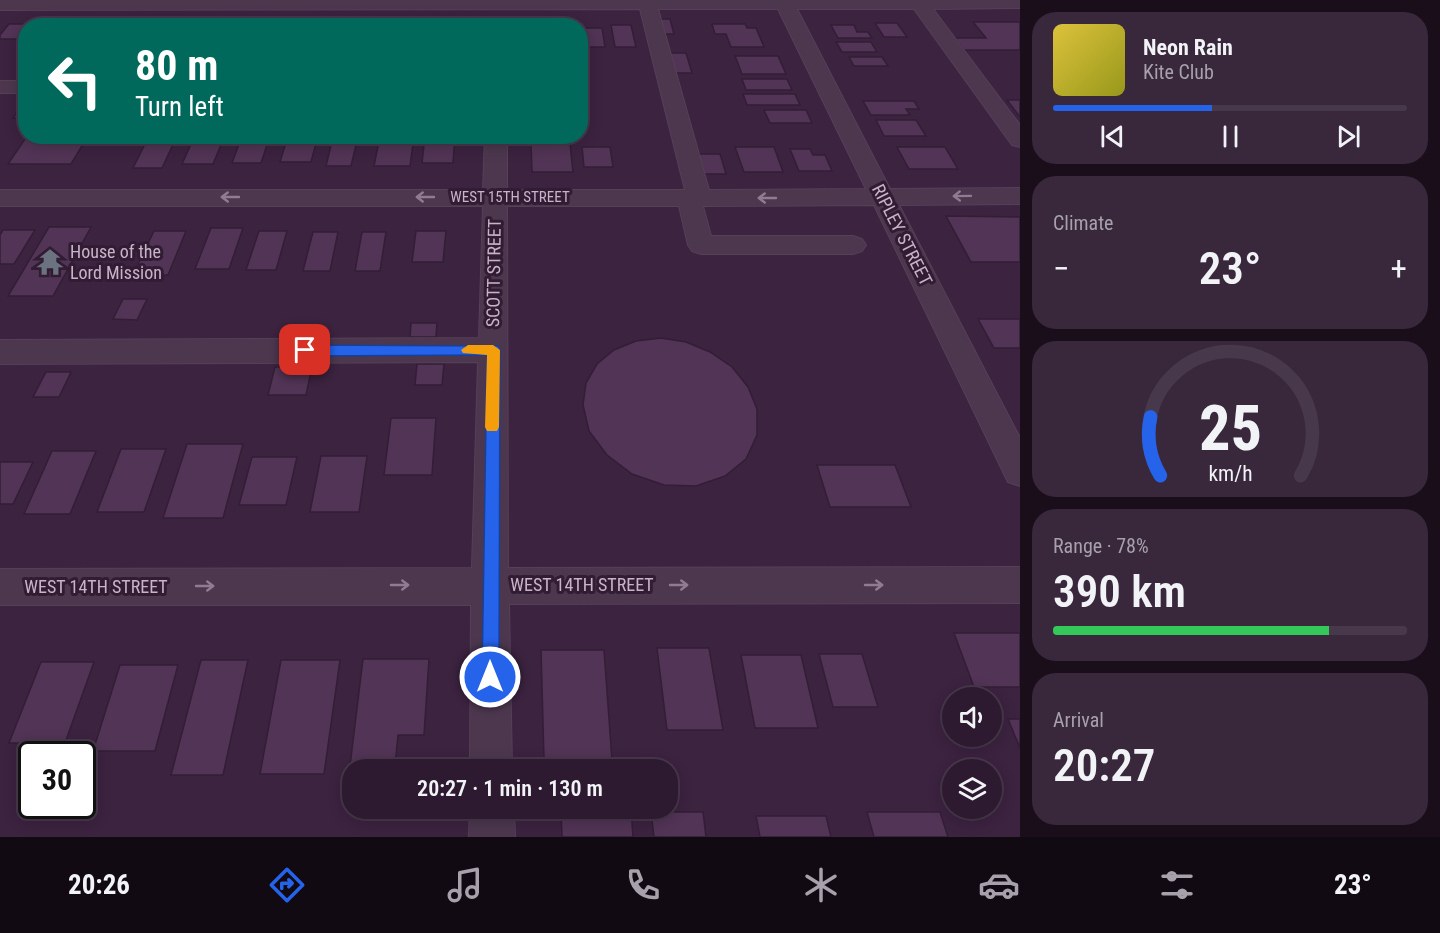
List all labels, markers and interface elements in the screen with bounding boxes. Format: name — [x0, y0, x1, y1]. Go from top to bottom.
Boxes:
text: Neon Rain — [1143, 35, 1233, 60]
text: 80 m — [135, 41, 218, 90]
icon: left — [36, 42, 114, 120]
text: Kite Club — [1143, 60, 1214, 84]
text: Turn left — [135, 91, 224, 123]
icon: previous — [1096, 120, 1129, 153]
icon: pause — [1214, 120, 1247, 153]
icon: next — [1332, 120, 1365, 153]
street label: RIPLEY STREET — [868, 181, 937, 289]
street label: WEST 15TH STREET — [450, 188, 570, 206]
one-way arrow — [220, 191, 240, 203]
one-way arrow — [415, 191, 435, 203]
one-way arrow — [952, 191, 972, 202]
one-way arrow — [757, 192, 777, 204]
text: Climate — [1053, 211, 1113, 235]
street label: SCOTT STREET — [482, 219, 505, 327]
place label: House of the Lord Mission — [70, 241, 162, 283]
text: 23° — [1199, 242, 1261, 295]
temple icon: House of the Lord Mission — [35, 247, 65, 277]
text: − — [1053, 249, 1070, 288]
text: + — [1391, 249, 1407, 288]
pin — [279, 324, 330, 375]
icon: arrive — [288, 333, 321, 366]
text: 25 — [1198, 392, 1262, 465]
text: km/h — [1208, 461, 1252, 486]
text: Range · 78% — [1053, 534, 1149, 558]
text: 390 km — [1053, 565, 1186, 618]
street label: WEST 14TH STREET — [510, 574, 654, 595]
street label: WEST 14TH STREET — [24, 576, 168, 597]
one-way arrow — [390, 579, 410, 591]
one-way arrow — [669, 579, 689, 591]
one-way arrow — [864, 579, 884, 591]
one-way arrow — [195, 580, 215, 592]
position arrow — [458, 645, 522, 709]
map controls — [942, 687, 1002, 819]
button: sound — [942, 687, 1002, 747]
text: Arrival — [1053, 708, 1104, 732]
text: 20:27 — [1053, 739, 1155, 792]
speed limit sign: 30 — [18, 741, 96, 819]
button: layers — [942, 759, 1002, 819]
text: 20:27 · 1 min · 130 m — [417, 776, 603, 801]
icon: directions — [266, 864, 308, 906]
icon: music — [444, 864, 486, 906]
icon: phone — [622, 864, 664, 906]
icon: climate — [800, 864, 842, 906]
icon: car — [978, 864, 1020, 906]
icon: filters — [1156, 864, 1198, 906]
text: 20:26 — [68, 869, 130, 901]
text: 23° — [1334, 869, 1372, 901]

